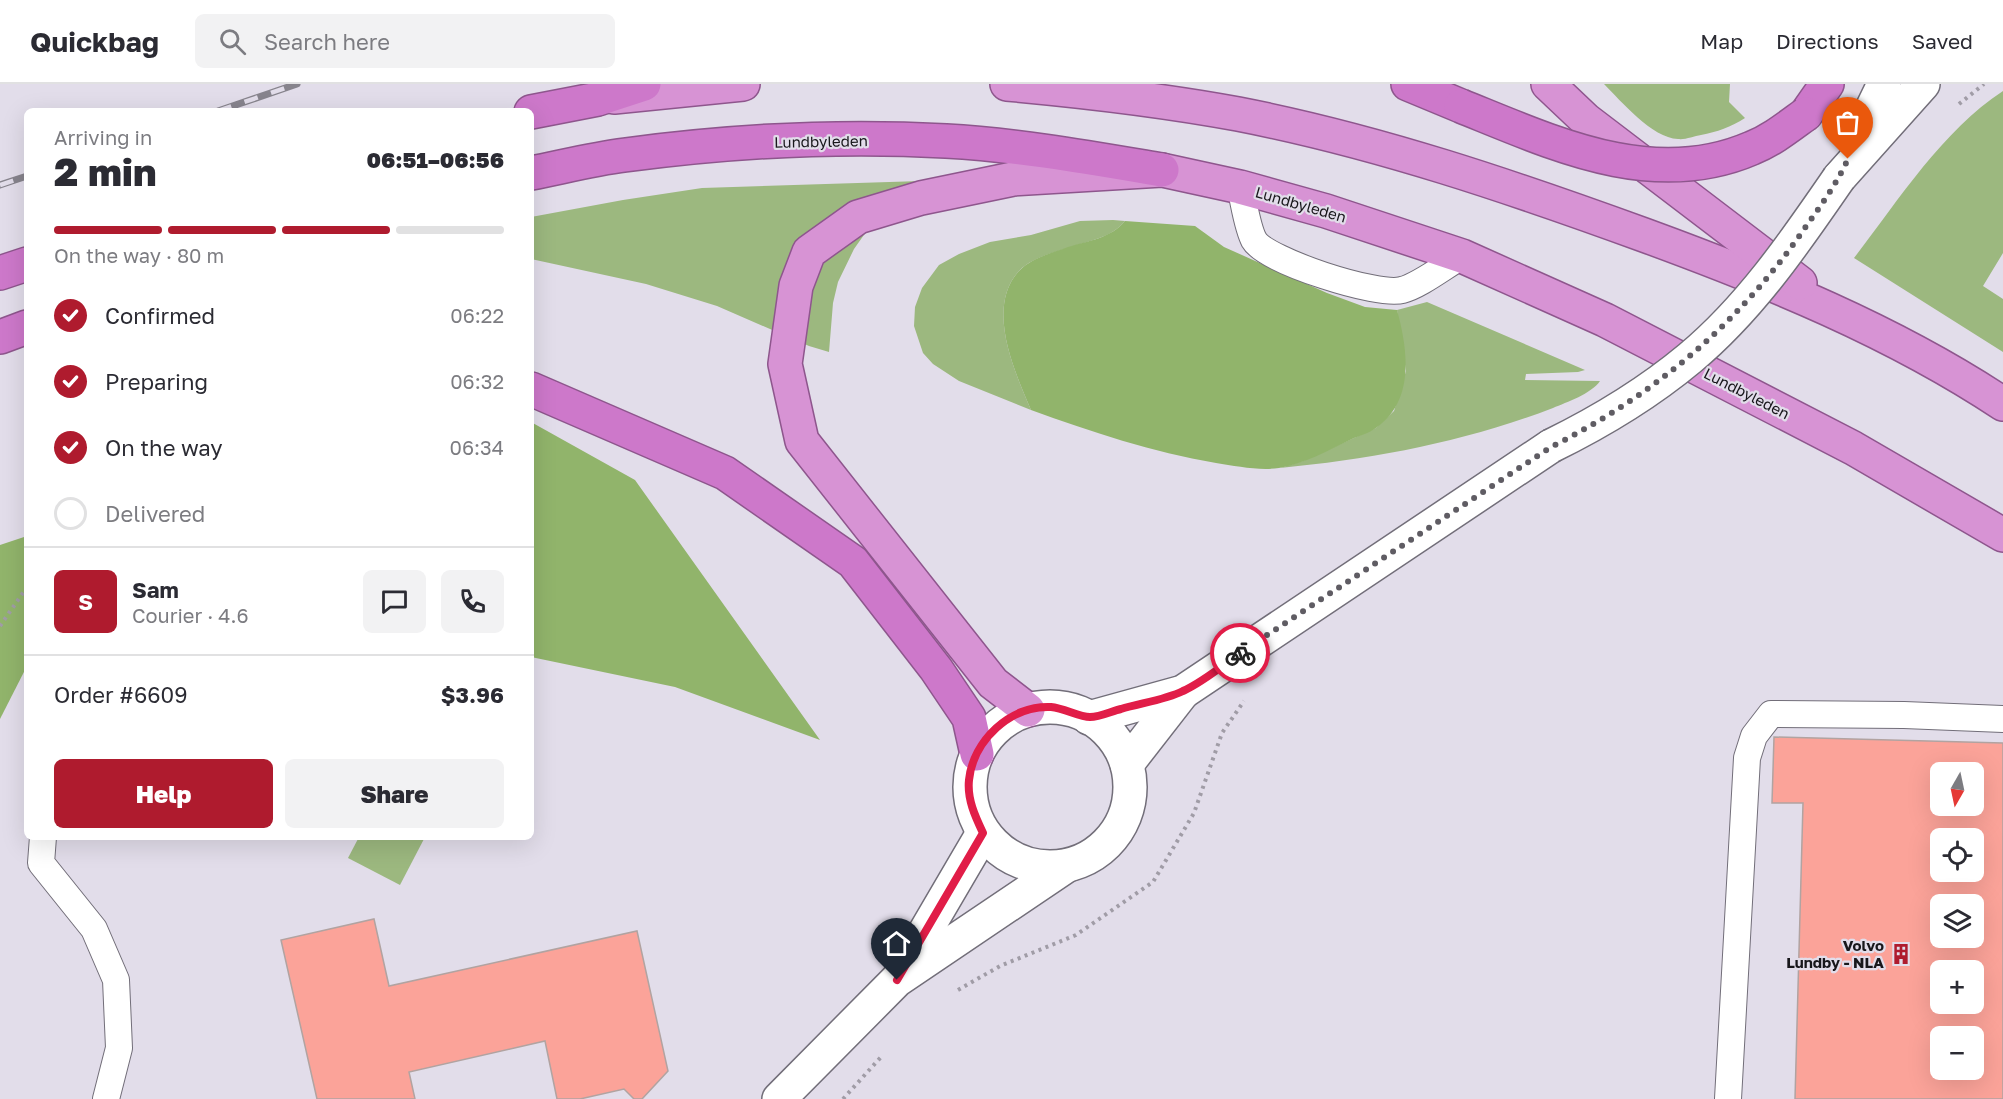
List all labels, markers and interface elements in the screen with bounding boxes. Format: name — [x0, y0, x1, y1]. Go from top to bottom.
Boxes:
search box — [195, 14, 615, 68]
text: Quickbag — [30, 25, 159, 58]
icon: search — [216, 25, 249, 58]
text: Search here — [264, 28, 390, 55]
text: Map — [1700, 28, 1743, 54]
text: Directions — [1776, 28, 1879, 54]
text: Saved — [1912, 28, 1973, 54]
pin — [1822, 97, 1873, 159]
icon: bag — [1831, 106, 1864, 139]
text: Arriving in — [54, 125, 152, 149]
street label: Lundbyleden — [774, 131, 868, 151]
text: 06:51–06:56 — [366, 146, 504, 173]
text: 2 min — [54, 148, 157, 195]
street label: Lundbyleden — [1254, 182, 1348, 226]
text: On the way · 80 m — [54, 243, 224, 267]
icon: check — [54, 299, 87, 332]
text: Confirmed — [105, 302, 215, 329]
text: 06:22 — [450, 303, 504, 327]
street label: Lundbyleden — [1701, 364, 1793, 422]
icon: check — [54, 365, 87, 398]
text: Preparing — [105, 368, 208, 395]
text: 06:32 — [450, 369, 504, 393]
icon: check — [54, 431, 87, 464]
text: On the way — [105, 434, 223, 461]
text: 06:34 — [450, 435, 504, 459]
text: Delivered — [105, 500, 205, 527]
button: chat — [363, 570, 426, 633]
button: phone — [441, 570, 504, 633]
text: Sam — [132, 576, 179, 603]
text: S — [78, 588, 93, 615]
text: Courier · 4.6 — [132, 603, 249, 627]
courier — [1210, 623, 1270, 683]
icon: bike — [1224, 637, 1257, 670]
text: Order #6609 — [54, 681, 188, 708]
text: $3.96 — [441, 681, 504, 708]
button: Help — [54, 759, 273, 828]
button: Share — [285, 759, 504, 828]
north arrow — [1930, 762, 1984, 816]
map controls — [1930, 762, 1984, 1080]
button: locate — [1930, 828, 1984, 882]
button: layers — [1930, 894, 1984, 948]
pin — [871, 918, 922, 980]
icon: home — [880, 927, 913, 960]
place label: Volvo Lundby - NLA — [1786, 936, 1884, 971]
building icon: Volvo Lundby - NLA — [1889, 942, 1913, 966]
button: + — [1930, 960, 1984, 1014]
button: − — [1930, 1026, 1984, 1080]

